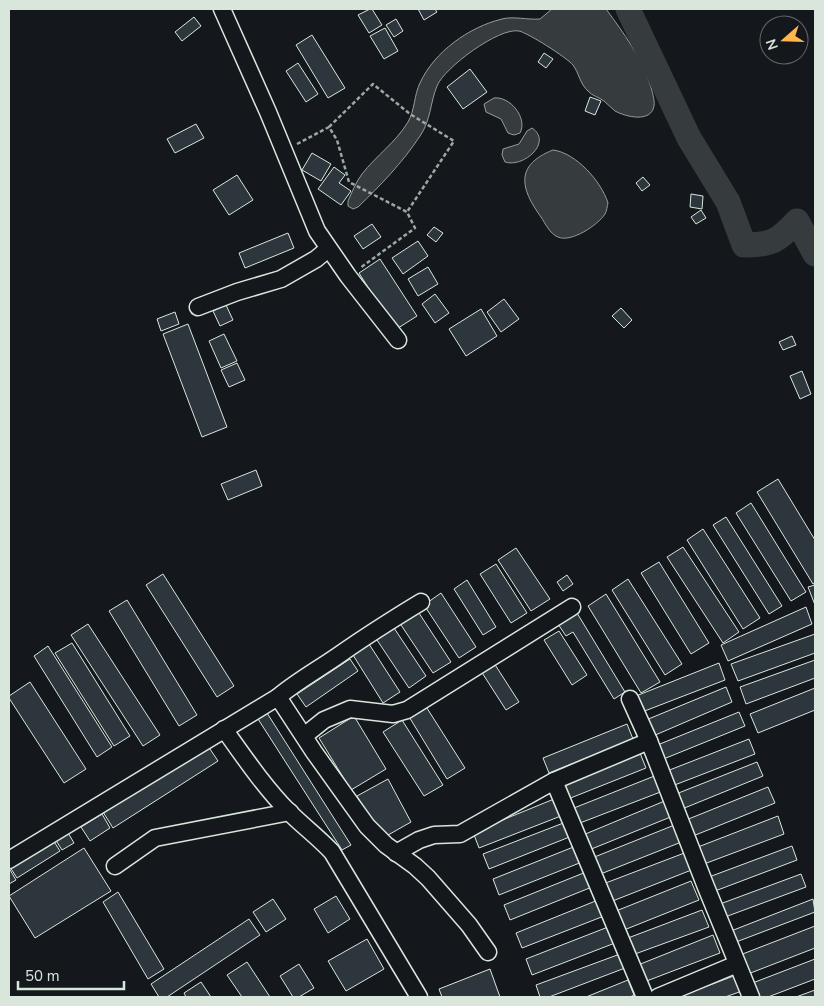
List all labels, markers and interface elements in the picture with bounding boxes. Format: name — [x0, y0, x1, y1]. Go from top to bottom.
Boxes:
north arrow — [759, 15, 809, 65]
text: N — [762, 36, 783, 52]
scale bar — [18, 958, 124, 990]
text: 50 m — [25, 966, 60, 986]

